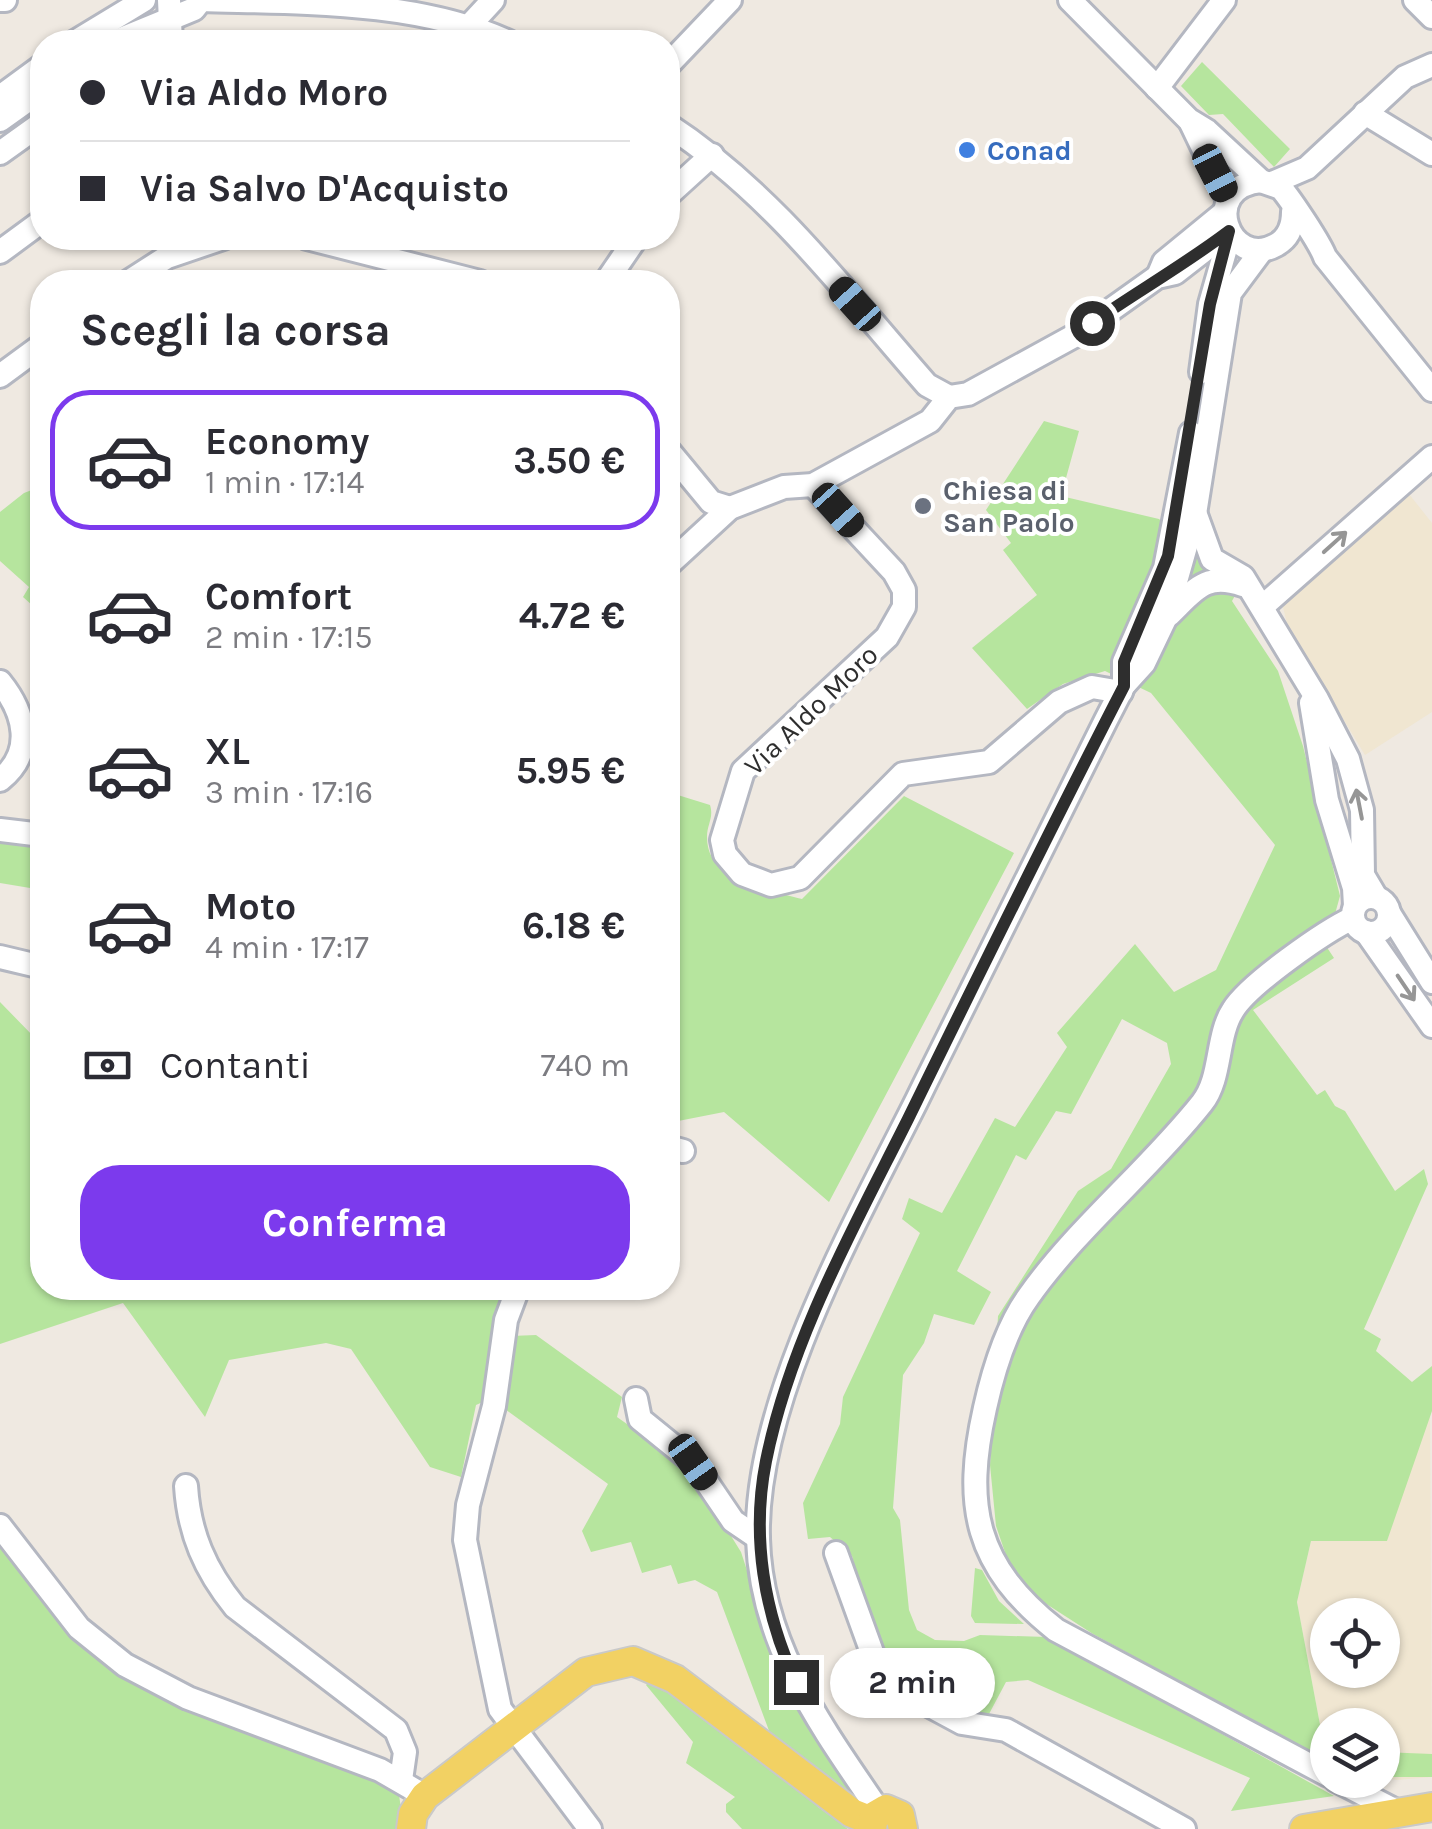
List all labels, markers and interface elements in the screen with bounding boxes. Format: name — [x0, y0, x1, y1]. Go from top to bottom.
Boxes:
text: Via Aldo Moro — [140, 70, 388, 115]
place label: Conad — [987, 134, 1072, 167]
marker: Conad — [956, 139, 978, 161]
car — [1188, 139, 1242, 207]
text: Via Salvo D'Acquisto — [140, 166, 509, 211]
car — [824, 272, 886, 336]
route start — [1070, 301, 1115, 346]
text: Scegli la corsa — [80, 304, 391, 356]
icon: car — [85, 415, 175, 505]
text: Economy — [205, 419, 369, 464]
text: 3.50 € — [513, 438, 625, 483]
text: 1 min · 17:14 — [205, 464, 364, 501]
place label: Chiesa di San Paolo — [943, 474, 1075, 539]
car — [807, 478, 869, 542]
marker: Chiesa di San Paolo — [912, 495, 934, 517]
one-way arrow — [1322, 531, 1347, 554]
icon: car — [85, 570, 175, 660]
text: Comfort — [205, 574, 352, 619]
text: 4.72 € — [519, 593, 625, 638]
text: 2 min · 17:15 — [205, 619, 372, 656]
street label: Via Aldo Moro — [737, 638, 885, 782]
icon: car — [85, 725, 175, 815]
text: XL — [205, 729, 250, 774]
text: 5.95 € — [516, 748, 625, 793]
text: 3 min · 17:16 — [205, 774, 373, 811]
one-way arrow — [1348, 789, 1367, 821]
icon: car — [85, 880, 175, 970]
text: Moto — [205, 884, 296, 929]
text: 6.18 € — [522, 903, 625, 948]
text: 4 min · 17:17 — [205, 929, 369, 966]
one-way arrow — [1395, 974, 1416, 1002]
icon: cash — [80, 1038, 135, 1093]
text: Contanti — [160, 1043, 311, 1088]
text: 740 m — [541, 1047, 630, 1084]
button: Conferma — [80, 1165, 630, 1280]
car — [664, 1429, 722, 1495]
map controls — [1310, 1598, 1400, 1798]
button: locate — [1310, 1598, 1400, 1688]
callout: 2 min — [831, 1647, 996, 1717]
route end — [774, 1660, 819, 1705]
text: 2 min — [868, 1664, 957, 1701]
button: layers — [1310, 1708, 1400, 1798]

